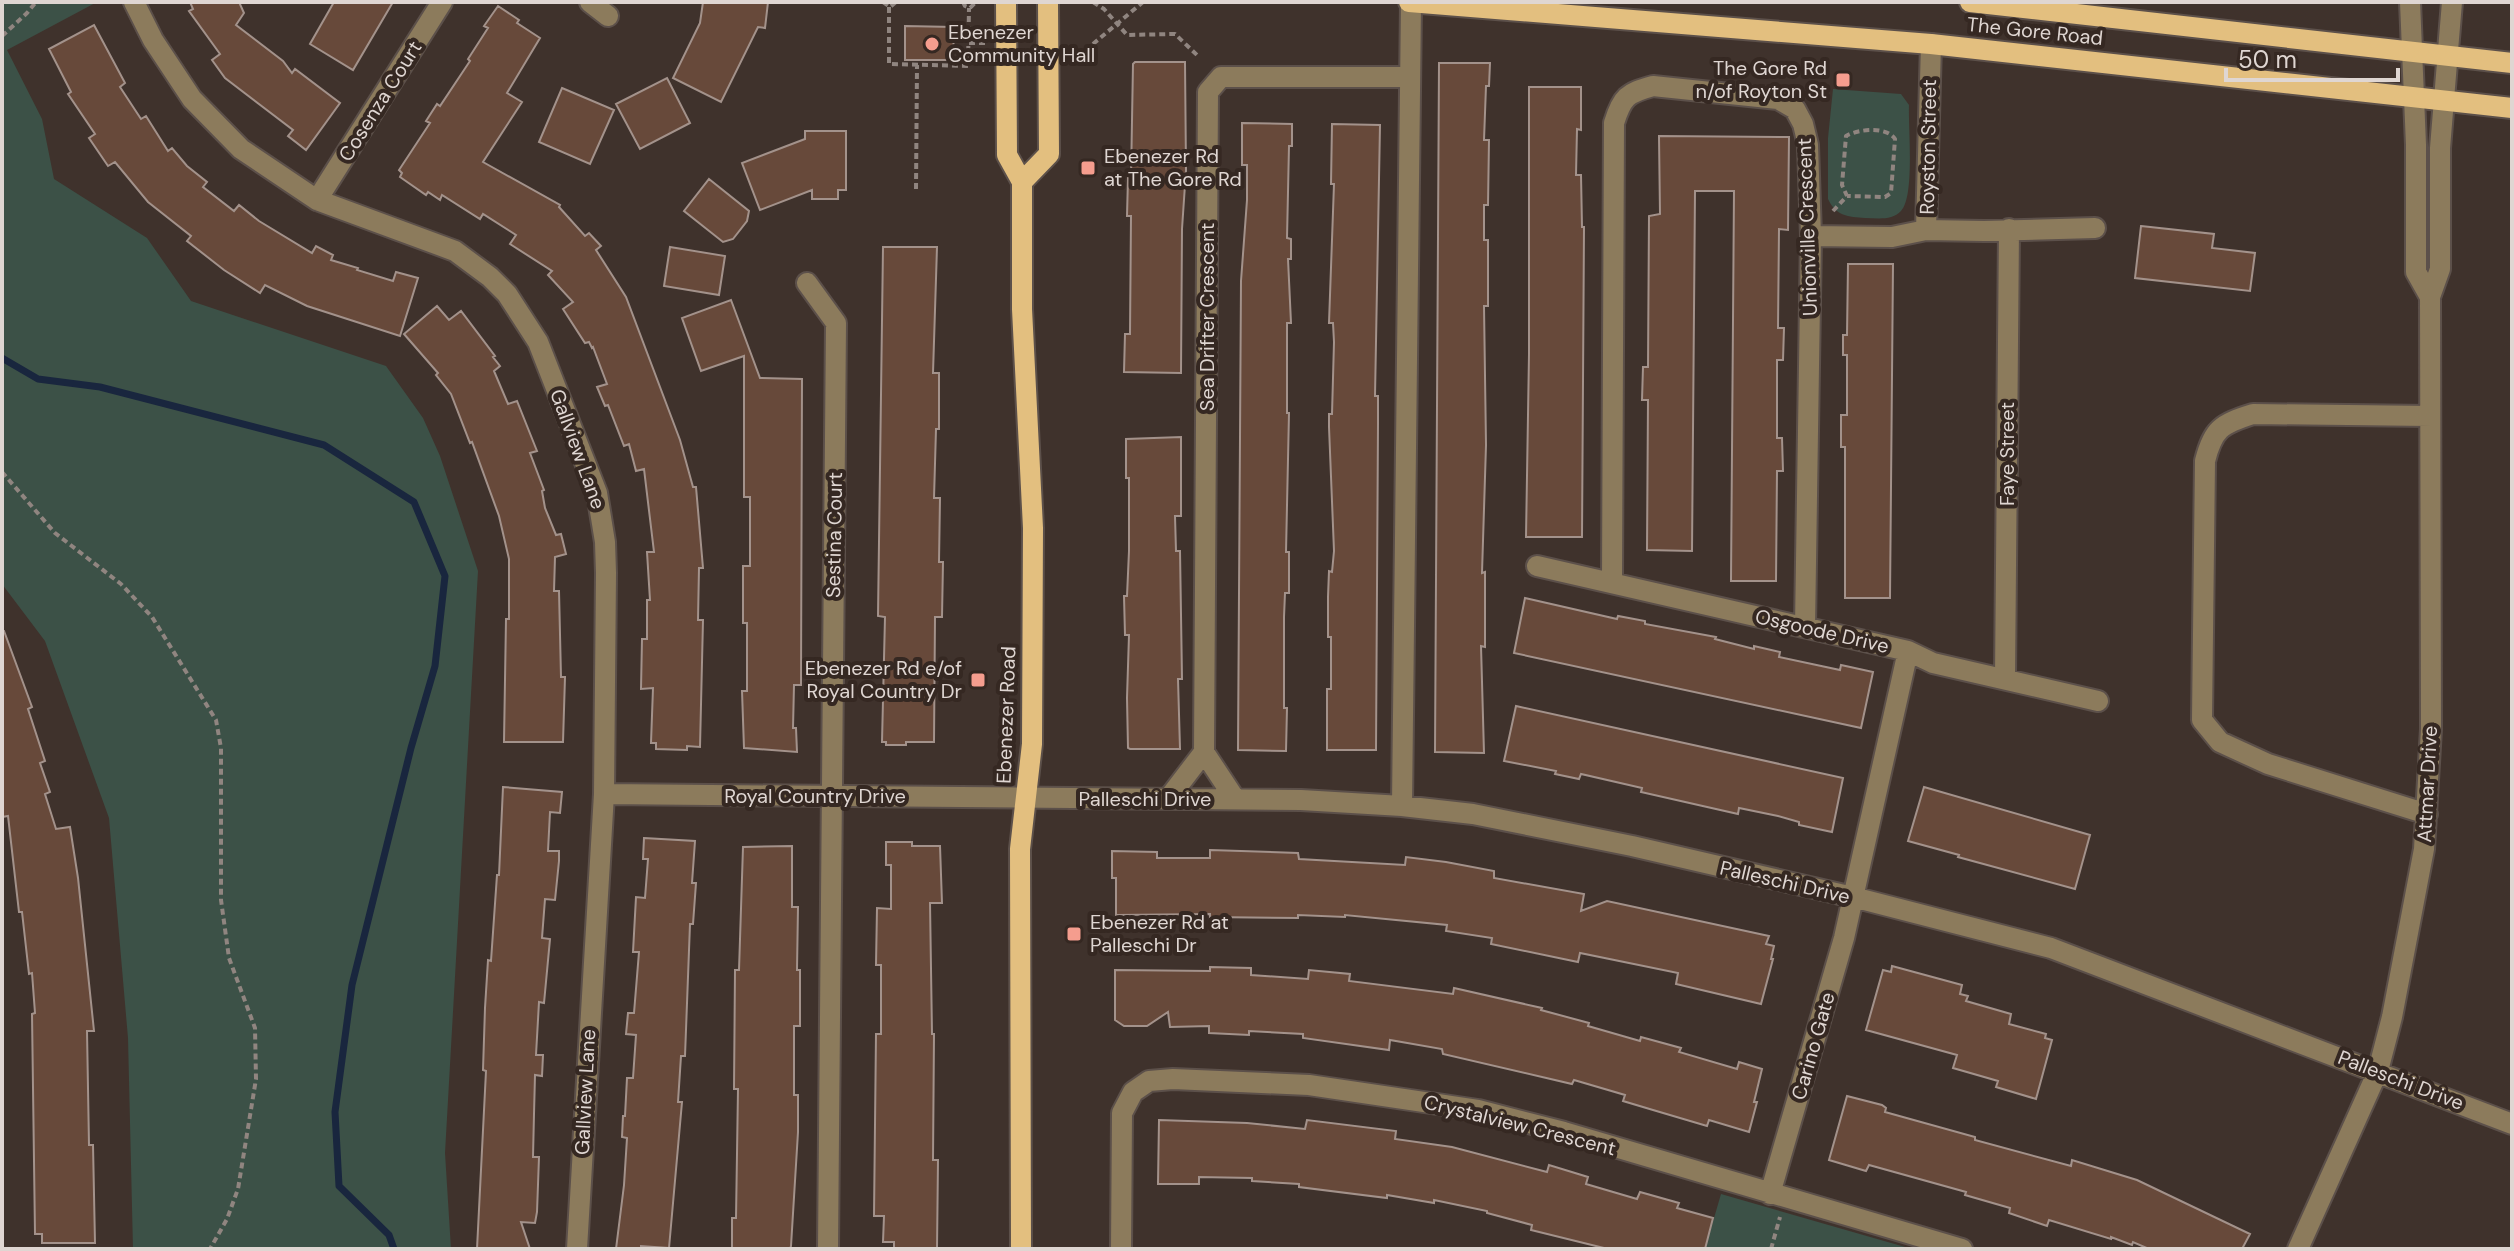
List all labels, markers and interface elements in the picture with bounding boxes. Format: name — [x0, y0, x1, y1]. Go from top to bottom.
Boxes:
street label: The Gore Road — [1966, 11, 2104, 51]
place label: Ebenezer Community Hall — [948, 19, 1095, 68]
scale bar — [2226, 32, 2398, 82]
marker: Ebenezer Community Hall — [923, 35, 941, 53]
street label: Cosenza Court — [333, 36, 427, 166]
text: 50 m — [2238, 44, 2297, 75]
place label: The Gore Rd n/of Royton St — [1696, 55, 1827, 104]
marker: The Gore Rd n/of Royton St — [1834, 71, 1852, 89]
street label: Royston Street — [1914, 79, 1942, 215]
street label: Unionville Crescent — [1791, 137, 1823, 317]
place label: Ebenezer Rd at The Gore Rd — [1104, 143, 1242, 192]
marker: Ebenezer Rd at The Gore Rd — [1079, 159, 1097, 177]
street label: Sea Drifter Crescent — [1194, 223, 1220, 411]
street label: Gallview Lane — [544, 385, 612, 513]
street label: Faye Street — [1994, 402, 2020, 506]
street label: Sestina Court — [820, 472, 848, 598]
street label: Osgoode Drive — [1753, 603, 1891, 659]
street label: Ebenezer Road — [991, 646, 1021, 784]
place label: Ebenezer Rd e/of Royal Country Dr — [805, 655, 962, 704]
marker: Ebenezer Rd e/of Royal Country Dr — [969, 671, 987, 689]
street label: Attmar Drive — [2411, 725, 2443, 843]
street label: Royal Country Drive — [724, 783, 906, 809]
street label: Palleschi Drive — [1079, 786, 1211, 812]
street label: Palleschi Drive — [1717, 854, 1853, 910]
place label: Ebenezer Rd at Palleschi Dr — [1090, 909, 1229, 958]
marker: Ebenezer Rd at Palleschi Dr — [1065, 925, 1083, 943]
street label: Carino Gate — [1785, 989, 1841, 1103]
street label: Gallview Lane — [569, 1028, 601, 1156]
street label: Palleschi Drive — [2334, 1044, 2468, 1116]
street label: Crystalview Crescent — [1421, 1089, 1619, 1161]

